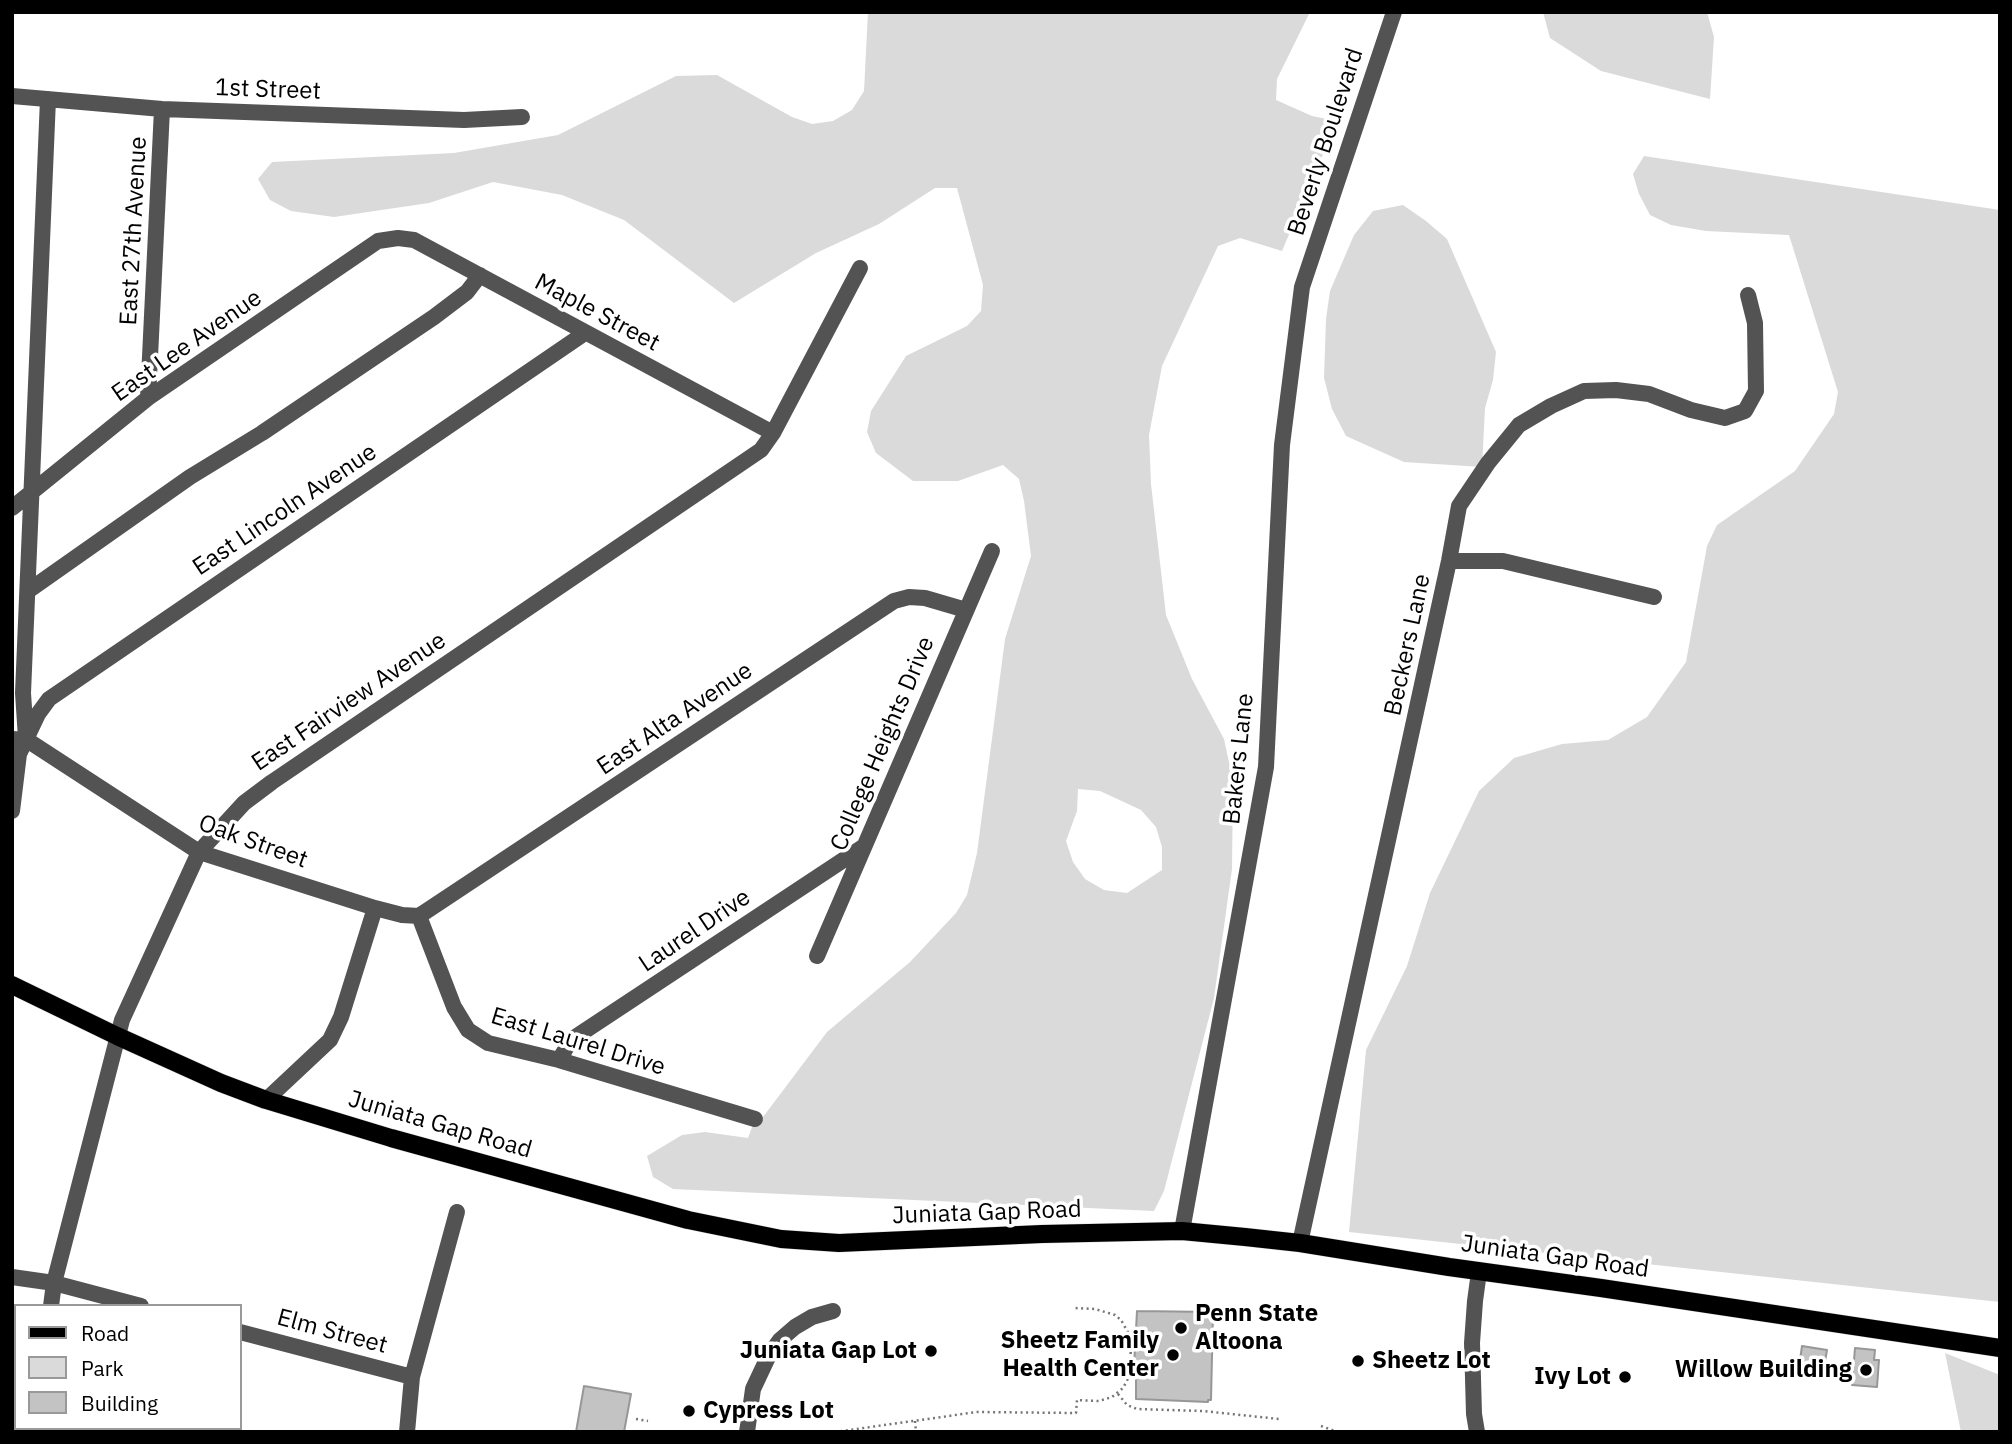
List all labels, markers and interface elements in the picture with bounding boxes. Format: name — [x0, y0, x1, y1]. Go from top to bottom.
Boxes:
street label: Beverly Boulevard — [1282, 45, 1370, 239]
street label: 1st Street — [215, 74, 321, 106]
street label: East 27th Avenue — [115, 136, 153, 326]
street label: Maple Street — [530, 268, 664, 358]
street label: East Lee Avenue — [107, 284, 267, 408]
street label: East Lincoln Avenue — [188, 438, 382, 582]
street label: Beckers Lane — [1379, 572, 1437, 718]
street label: East Fairview Avenue — [247, 626, 451, 778]
street label: College Heights Drive — [825, 633, 941, 855]
street label: East Alta Avenue — [592, 656, 758, 782]
street label: Bakers Lane — [1218, 692, 1260, 826]
street label: Oak Street — [195, 809, 311, 875]
street label: Laurel Drive — [634, 883, 756, 979]
street label: East Laurel Drive — [487, 1002, 669, 1082]
street label: Juniata Gap Road — [345, 1085, 535, 1165]
street label: Juniata Gap Road — [892, 1195, 1082, 1231]
street label: Juniata Gap Road — [1459, 1230, 1651, 1284]
place label: Penn State Altoona — [1195, 1300, 1318, 1356]
street label: Elm Street — [274, 1303, 390, 1361]
legend — [14, 1304, 242, 1430]
text: Road — [81, 1319, 129, 1347]
marker: Penn State Altoona — [1173, 1320, 1189, 1336]
place label: Sheetz Family Health Center — [1000, 1327, 1159, 1383]
place label: Juniata Gap Lot — [740, 1337, 917, 1365]
marker: Juniata Gap Lot — [923, 1343, 939, 1359]
marker: Sheetz Family Health Center — [1165, 1347, 1181, 1363]
place label: Sheetz Lot — [1372, 1347, 1491, 1375]
marker: Sheetz Lot — [1350, 1353, 1366, 1369]
text: Park — [81, 1354, 124, 1382]
place label: Willow Building — [1675, 1356, 1852, 1384]
marker: Willow Building — [1858, 1362, 1874, 1378]
place label: Ivy Lot — [1534, 1363, 1611, 1391]
marker: Ivy Lot — [1617, 1369, 1633, 1385]
text: Building — [81, 1389, 158, 1417]
place label: Cypress Lot — [703, 1397, 834, 1425]
marker: Cypress Lot — [681, 1403, 697, 1419]

